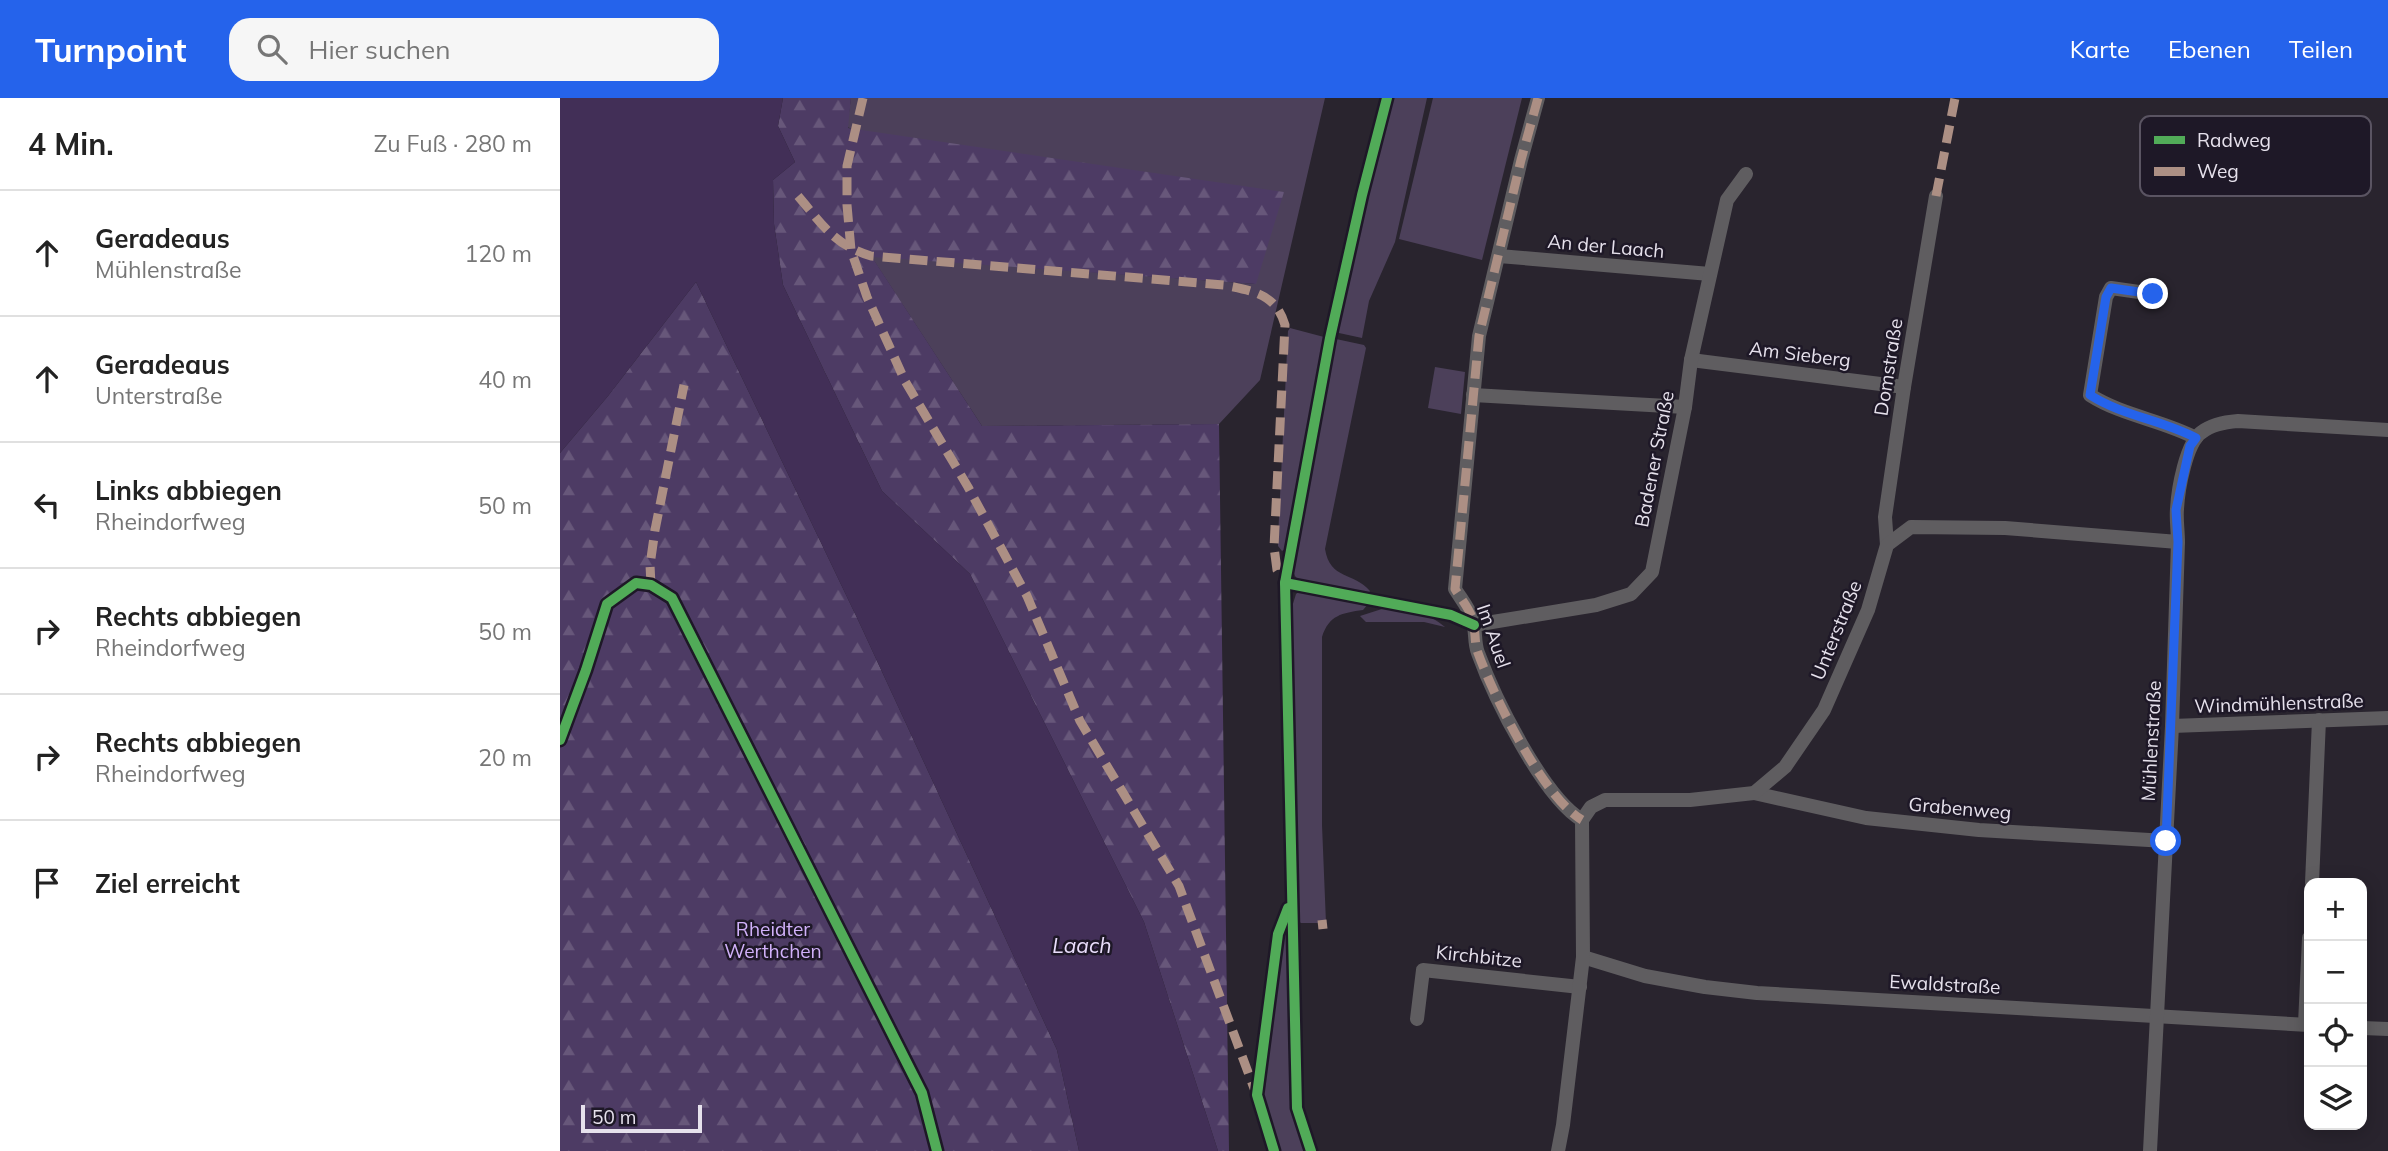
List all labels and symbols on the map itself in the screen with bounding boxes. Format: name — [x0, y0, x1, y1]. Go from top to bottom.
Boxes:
legend — [2140, 116, 2371, 196]
text: Radweg — [2197, 128, 2271, 152]
text: Weg — [2197, 159, 2239, 183]
street label: An der Laach — [1546, 229, 1666, 263]
route end — [2137, 278, 2168, 309]
street label: Domstraße — [1868, 317, 1908, 417]
street label: Am Sieberg — [1748, 336, 1852, 372]
street label: Badener Straße — [1629, 389, 1679, 529]
street label: Unterstraße — [1805, 577, 1867, 683]
street label: Im Auel — [1472, 601, 1516, 671]
street label: Mühlenstraße — [2136, 680, 2166, 802]
street label: Windmühlenstraße — [2194, 688, 2364, 718]
street label: Grabenweg — [1908, 792, 2012, 824]
route start — [2150, 825, 2181, 856]
park label: Rheidter Werthchen — [724, 917, 822, 963]
water label: Laach — [1052, 932, 1112, 958]
street label: Kirchbitze — [1435, 940, 1523, 972]
street label: Ewaldstraße — [1889, 969, 2001, 999]
scale bar — [581, 1102, 702, 1134]

